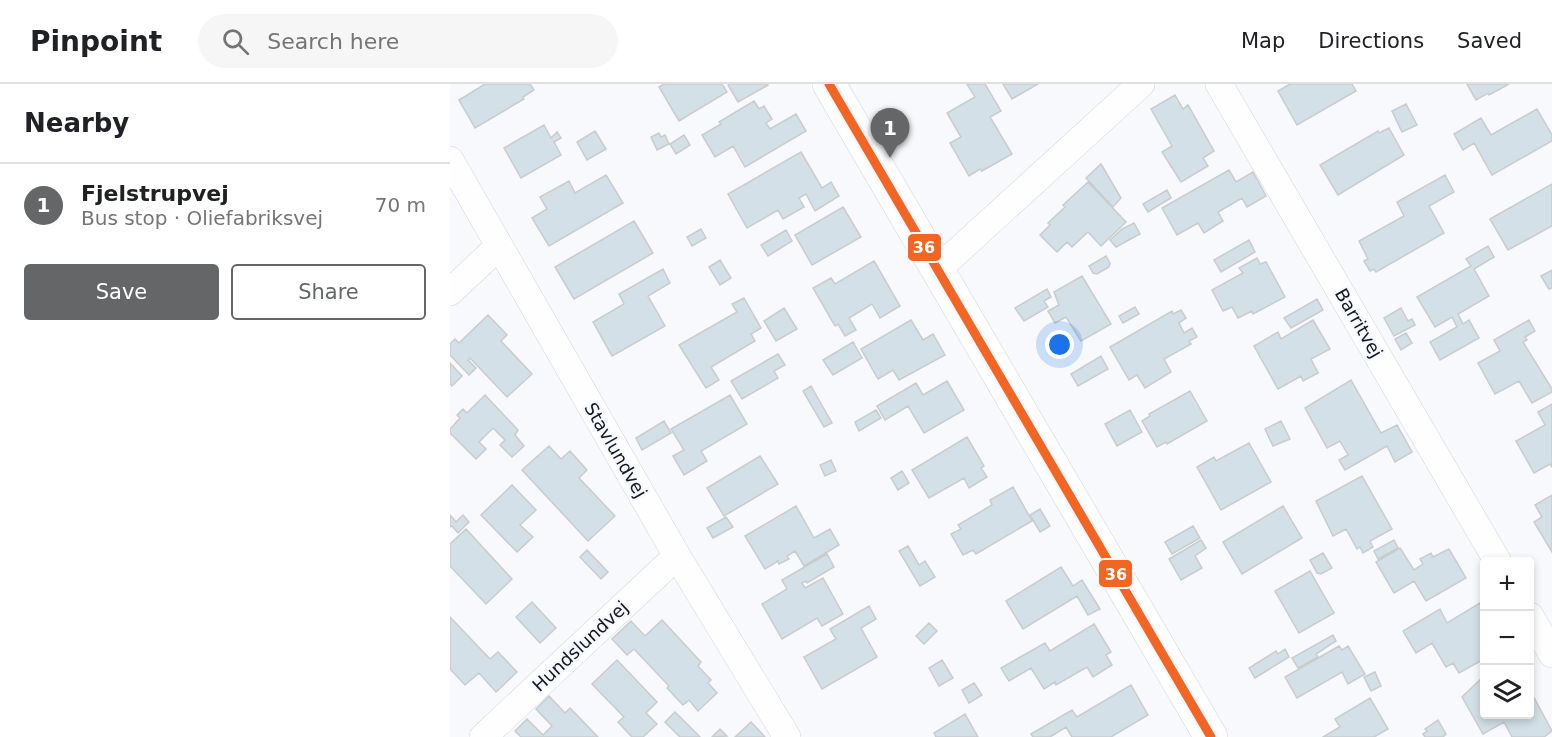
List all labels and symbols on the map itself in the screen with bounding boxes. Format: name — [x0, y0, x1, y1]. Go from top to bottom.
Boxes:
pin: 1 — [870, 109, 910, 158]
line badge: 36 — [907, 233, 942, 262]
text: 36 — [913, 238, 935, 257]
street label: Barritvej — [1331, 285, 1387, 361]
your location — [1045, 330, 1074, 359]
street label: Stavlundvej — [580, 399, 652, 501]
line badge: 36 — [1098, 559, 1133, 588]
text: 36 — [1105, 565, 1127, 584]
street label: Hundslundvej — [528, 596, 632, 696]

